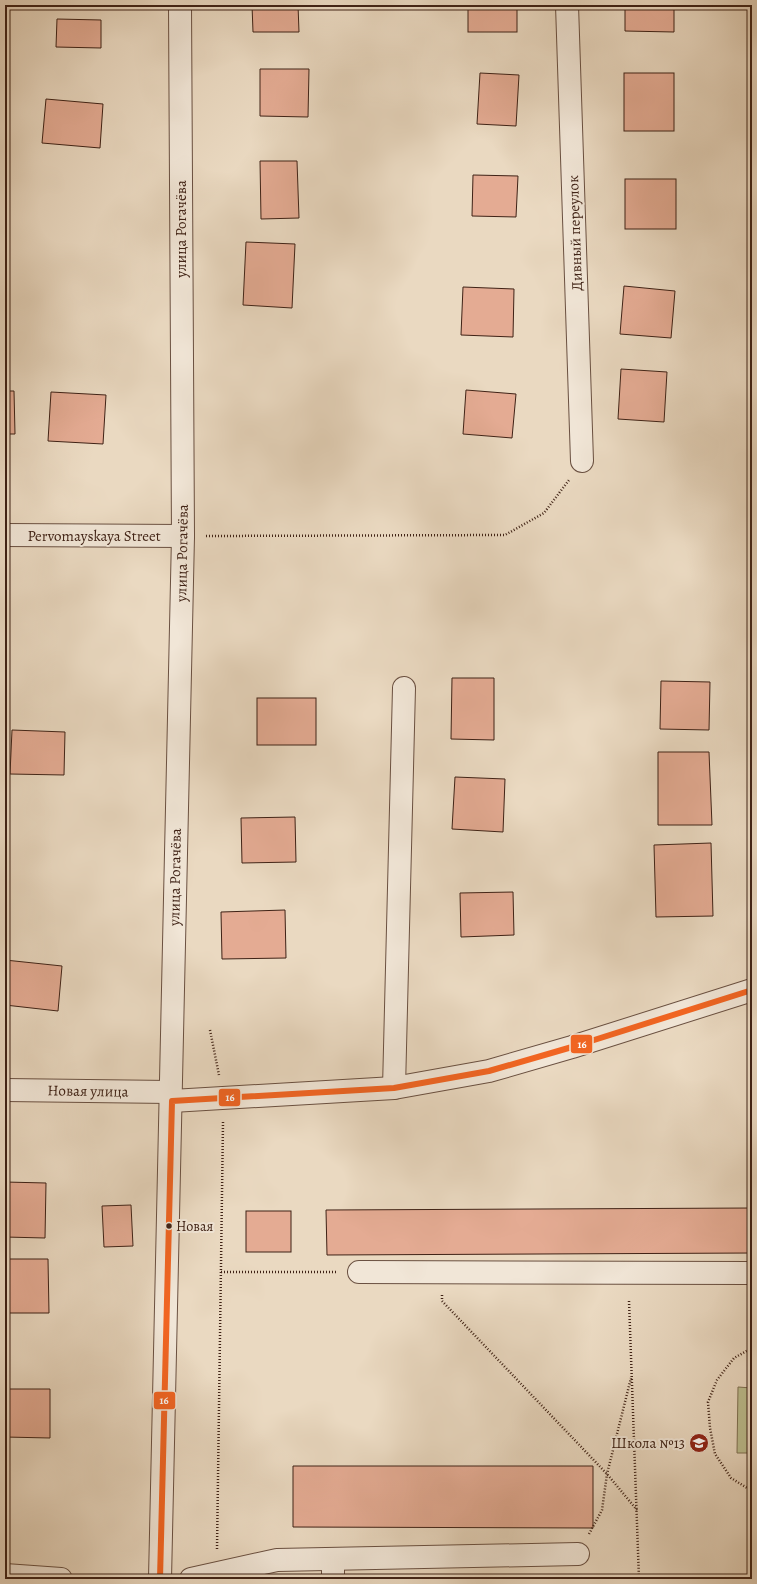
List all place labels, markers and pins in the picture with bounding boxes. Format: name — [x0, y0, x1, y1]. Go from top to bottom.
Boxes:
place label: Новая — [176, 1217, 213, 1236]
marker: Новая — [164, 1221, 174, 1231]
school or university icon: Школа №13 — [688, 1432, 710, 1454]
place label: Школа №13 — [611, 1433, 685, 1453]

